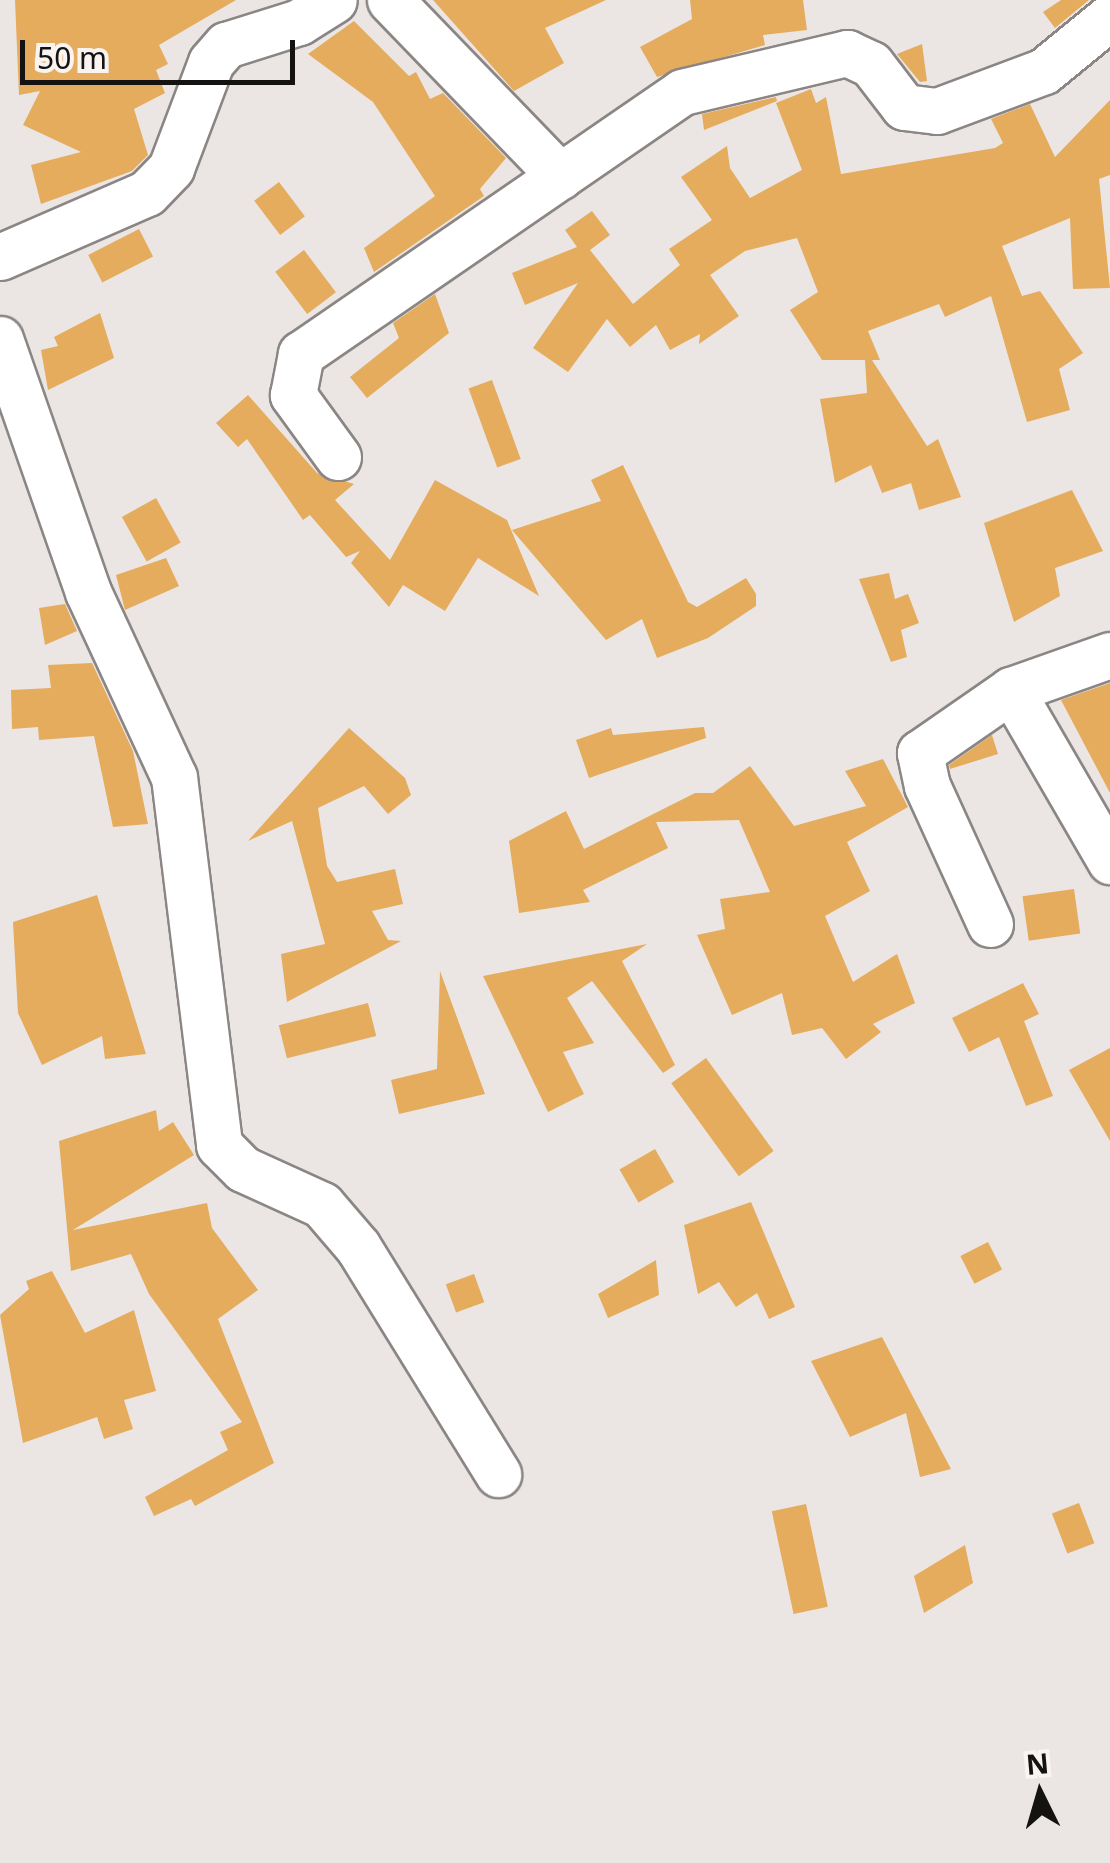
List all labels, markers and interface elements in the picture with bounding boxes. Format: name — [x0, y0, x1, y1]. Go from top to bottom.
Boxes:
scale bar — [25, 20, 300, 82]
text: 50 m — [37, 37, 107, 78]
north arrow — [990, 1743, 1090, 1843]
text: N — [1024, 1743, 1050, 1783]

